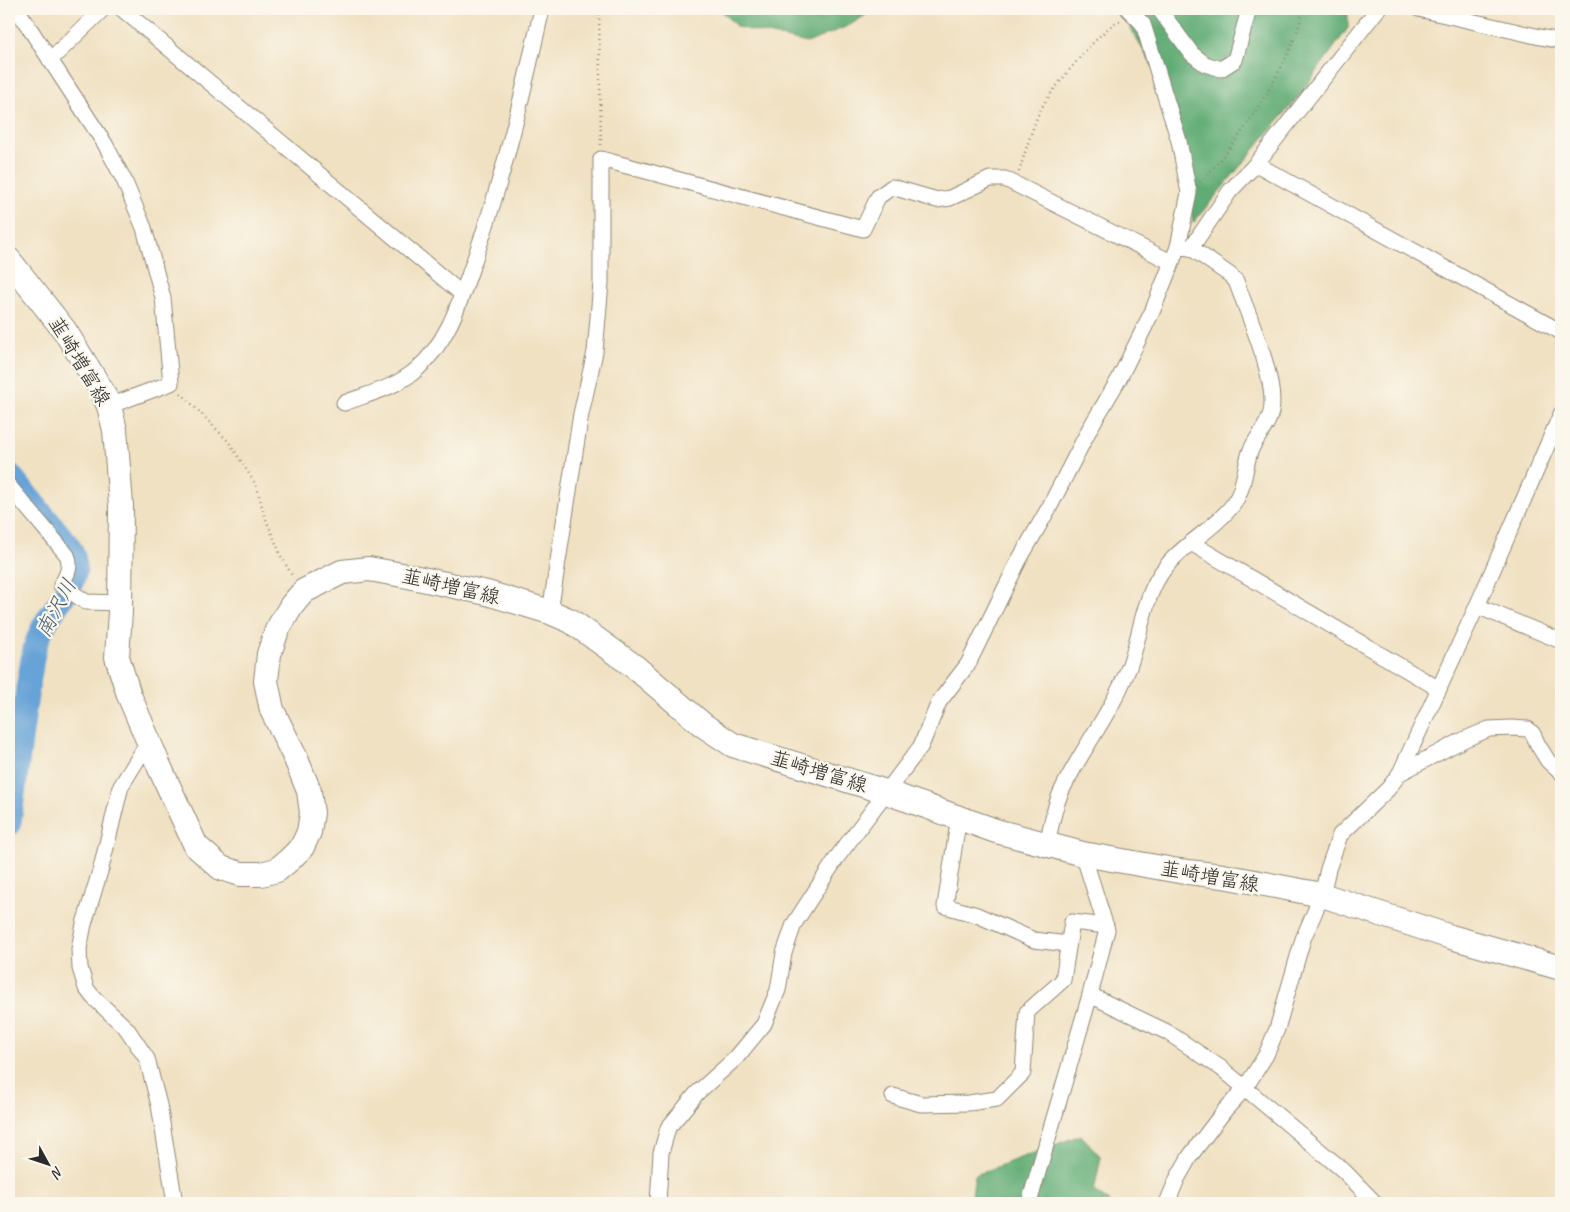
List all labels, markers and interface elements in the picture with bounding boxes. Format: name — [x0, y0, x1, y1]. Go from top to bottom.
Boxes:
street label: 韮崎増富線 — [43, 312, 116, 411]
street label: 韮崎増富線 — [399, 563, 502, 610]
water label: 南沢川 — [30, 574, 82, 642]
street label: 韮崎増富線 — [767, 745, 870, 798]
street label: 韮崎増富線 — [1159, 855, 1261, 897]
north arrow — [22, 1140, 72, 1190]
text: N — [47, 1163, 67, 1183]

